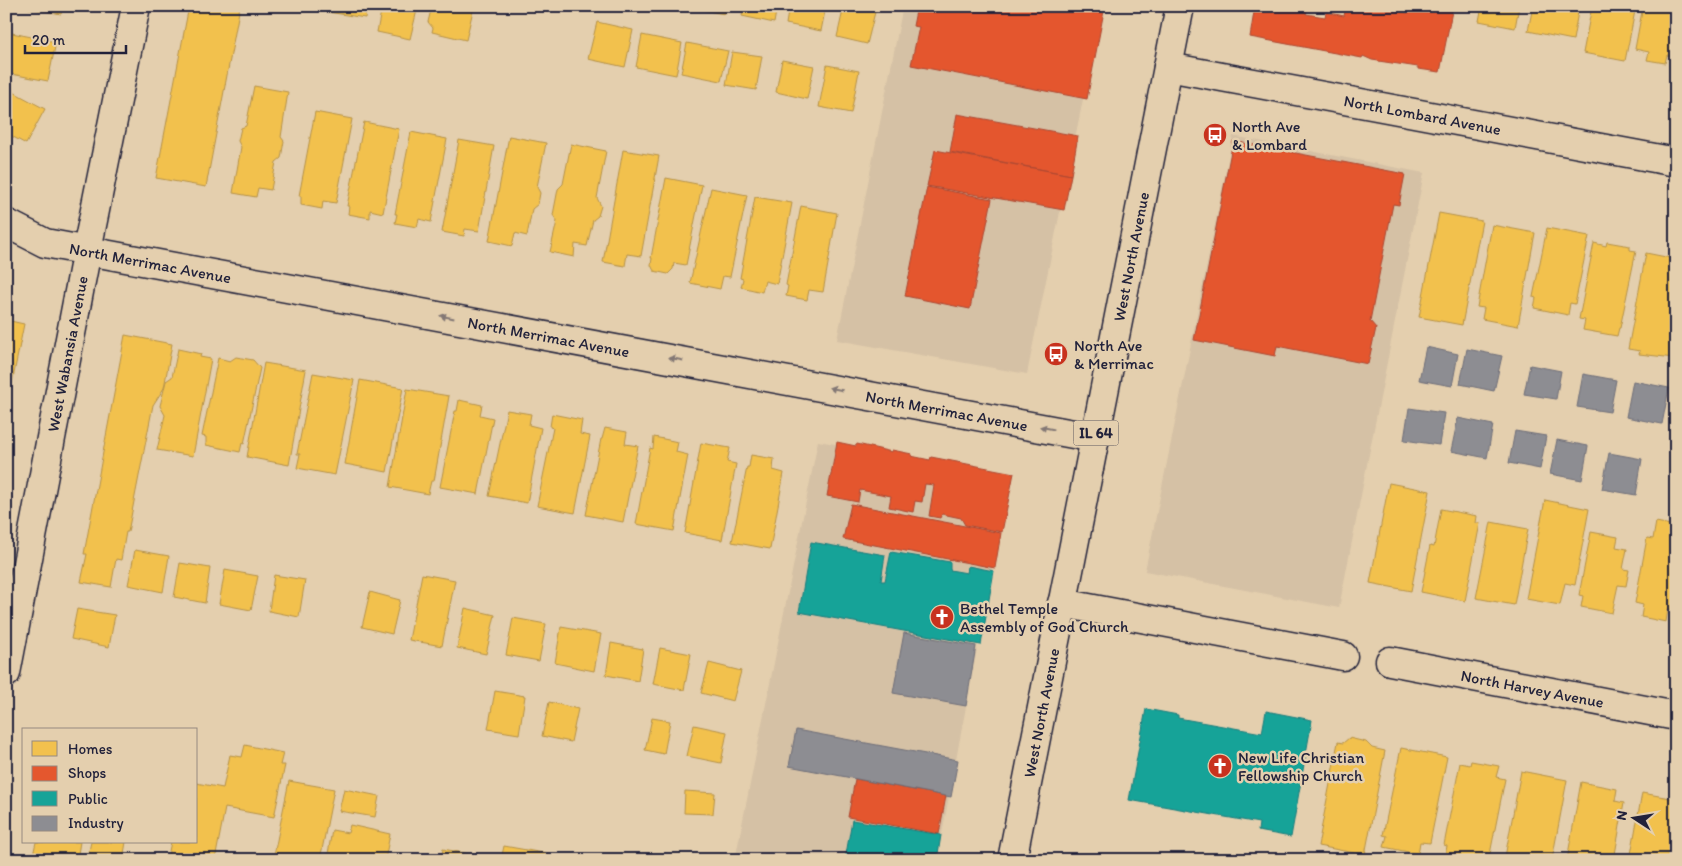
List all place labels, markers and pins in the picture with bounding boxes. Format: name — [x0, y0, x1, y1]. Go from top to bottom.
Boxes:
place label: North Ave & Lombard — [1232, 117, 1307, 154]
bus stop icon: North Ave & Lombard — [1202, 122, 1228, 148]
place label: North Ave & Merrimac — [1074, 336, 1154, 373]
bus stop icon: North Ave & Merrimac — [1043, 341, 1069, 367]
place label: Bethel Temple Assembly of God Church — [960, 599, 1129, 636]
church icon: Bethel Temple Assembly of God Church — [929, 604, 955, 630]
place label: New Life Christian Fellowship Church — [1238, 748, 1364, 785]
church icon: New Life Christian Fellowship Church — [1207, 753, 1233, 779]

